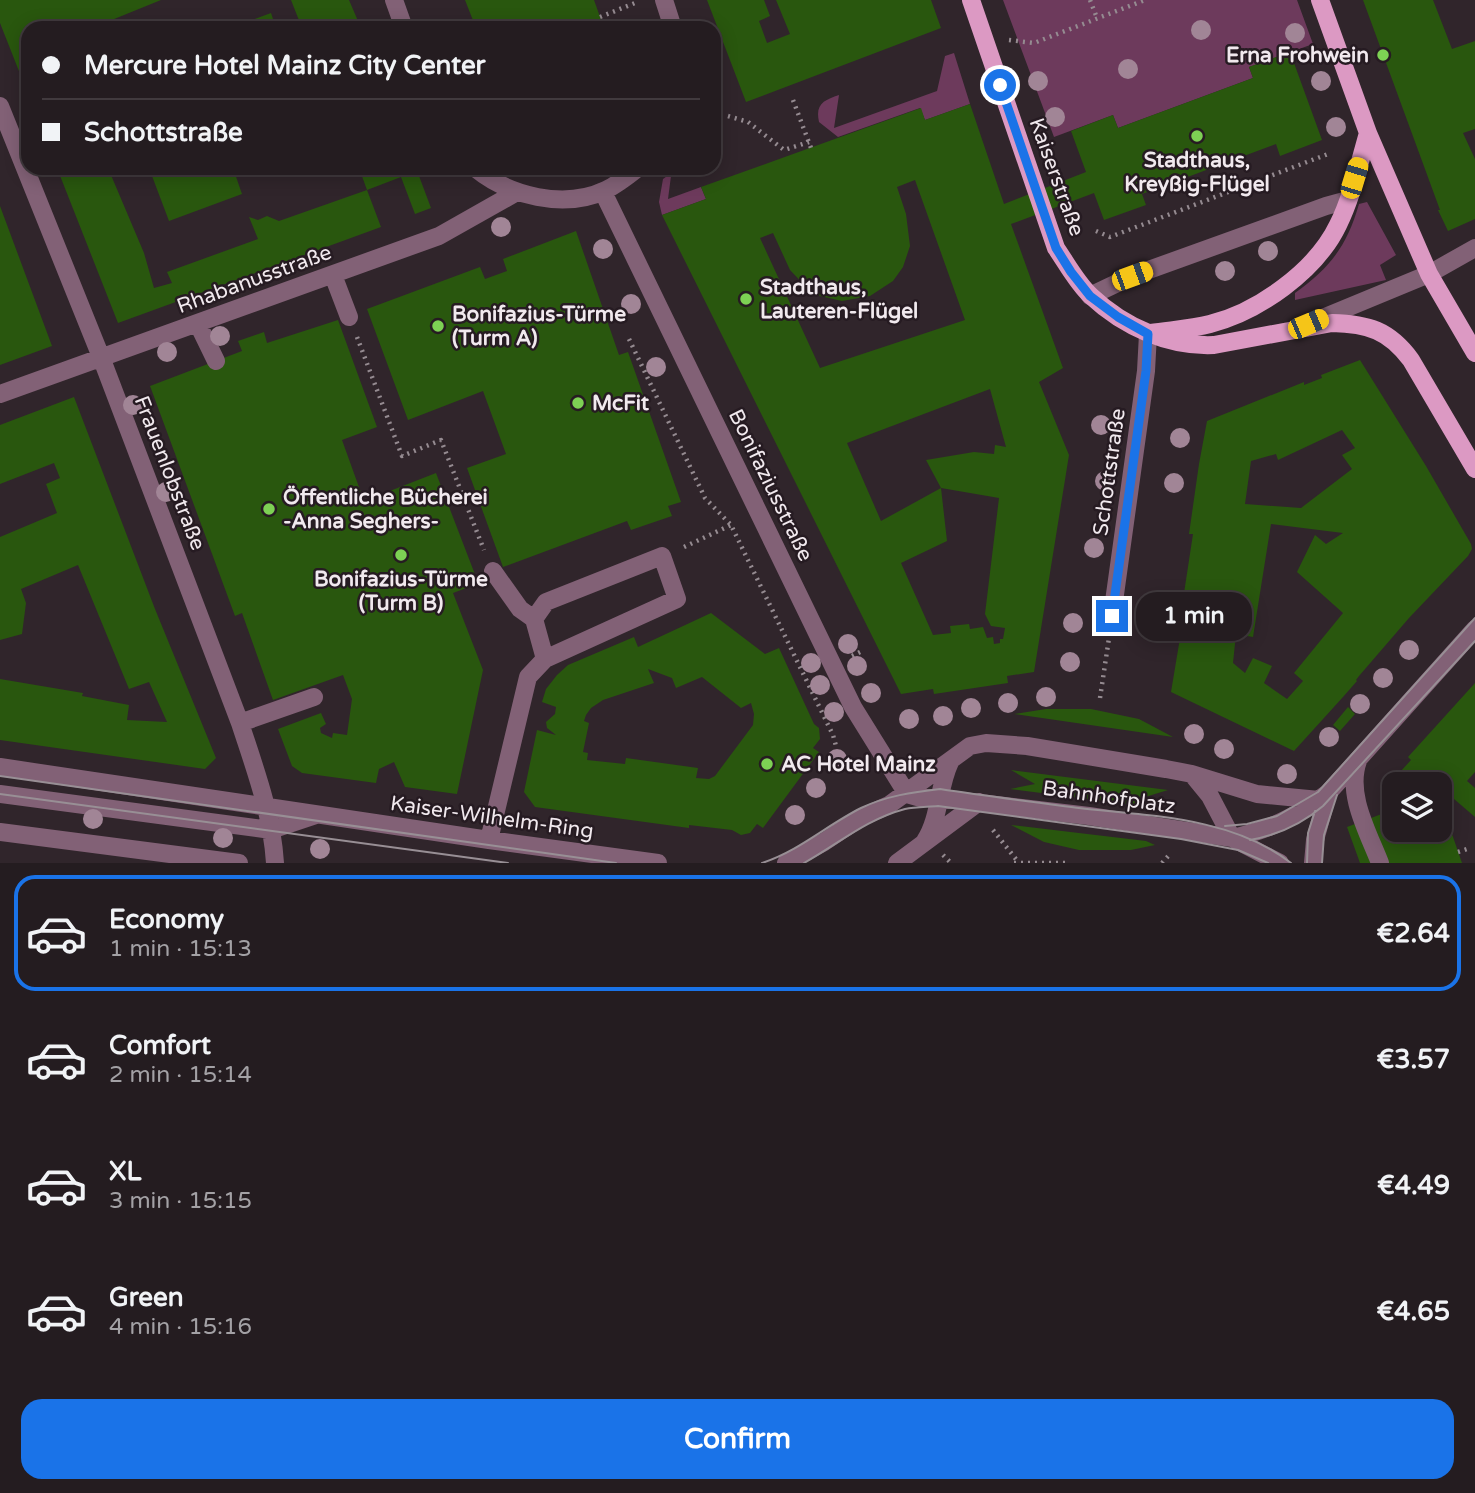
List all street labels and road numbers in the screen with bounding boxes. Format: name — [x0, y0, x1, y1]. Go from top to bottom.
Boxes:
street label: Kaiserstraße — [1024, 115, 1089, 240]
street label: Rhabanusstraße — [173, 240, 335, 319]
street label: Frauenlobstraße — [129, 393, 210, 554]
street label: Bonifaziusstraße — [723, 405, 818, 565]
street label: Schottstraße — [1088, 407, 1131, 537]
street label: Bahnhofplatz — [1041, 776, 1177, 819]
street label: Kaiser-Wilhelm-Ring — [389, 791, 595, 844]

